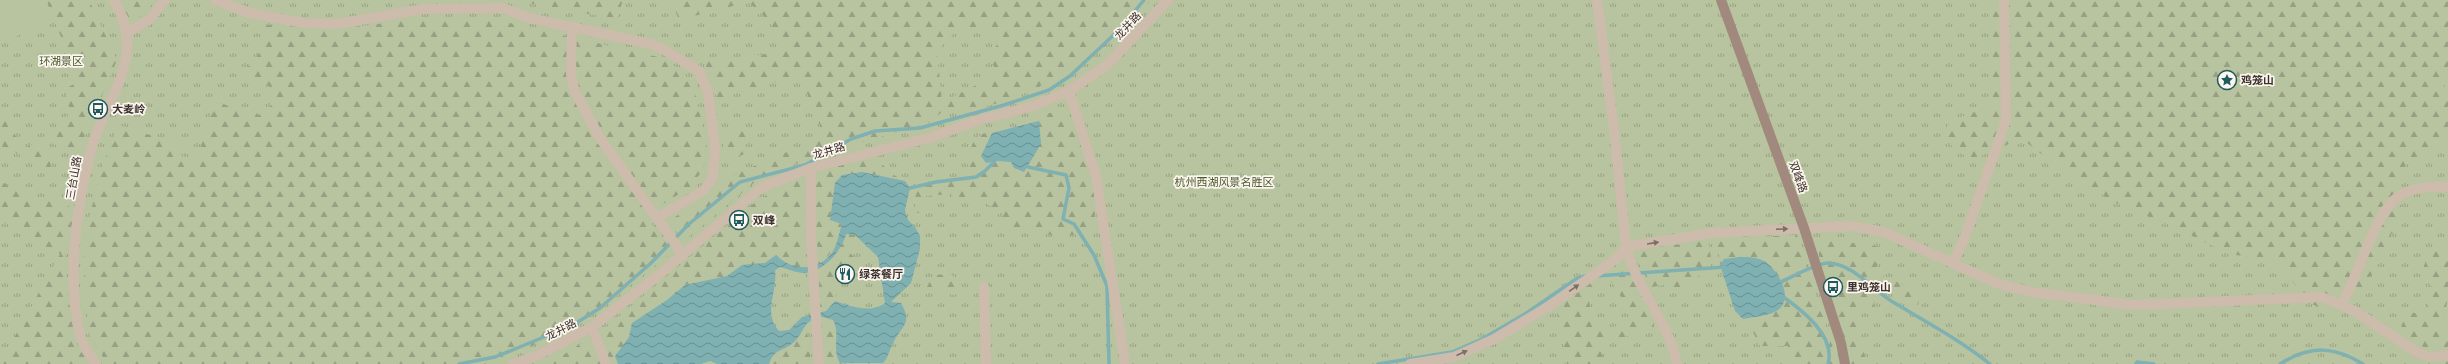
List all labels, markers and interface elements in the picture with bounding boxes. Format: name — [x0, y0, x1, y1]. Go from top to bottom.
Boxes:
street label: 龙井路 — [1112, 9, 1143, 42]
park label: 环湖景区 — [39, 55, 83, 67]
place icon: 鸡笼山 — [2216, 69, 2238, 91]
place label: 鸡笼山 — [2241, 74, 2274, 86]
bus stop icon: 大麦岭 — [87, 98, 109, 120]
place label: 大麦岭 — [112, 103, 146, 115]
street label: 龙井路 — [811, 140, 846, 161]
street label: 三台山路 — [64, 155, 83, 201]
street label: 双峰路 — [1787, 159, 1810, 194]
park label: 杭州西湖风景名胜区 — [1175, 176, 1274, 188]
bus stop icon: 双峰 — [728, 209, 750, 231]
place label: 双峰 — [753, 214, 775, 226]
one-way arrow — [1776, 226, 1788, 233]
one-way arrow — [1647, 240, 1659, 246]
restaurant icon: 绿茶餐厅 — [834, 263, 856, 285]
place label: 绿茶餐厅 — [859, 268, 903, 280]
bus stop icon: 里鸡笼山 — [1822, 276, 1844, 298]
place label: 里鸡笼山 — [1847, 281, 1891, 293]
one-way arrow — [1569, 284, 1580, 293]
street label: 龙井路 — [543, 317, 578, 342]
one-way arrow — [1456, 350, 1468, 356]

